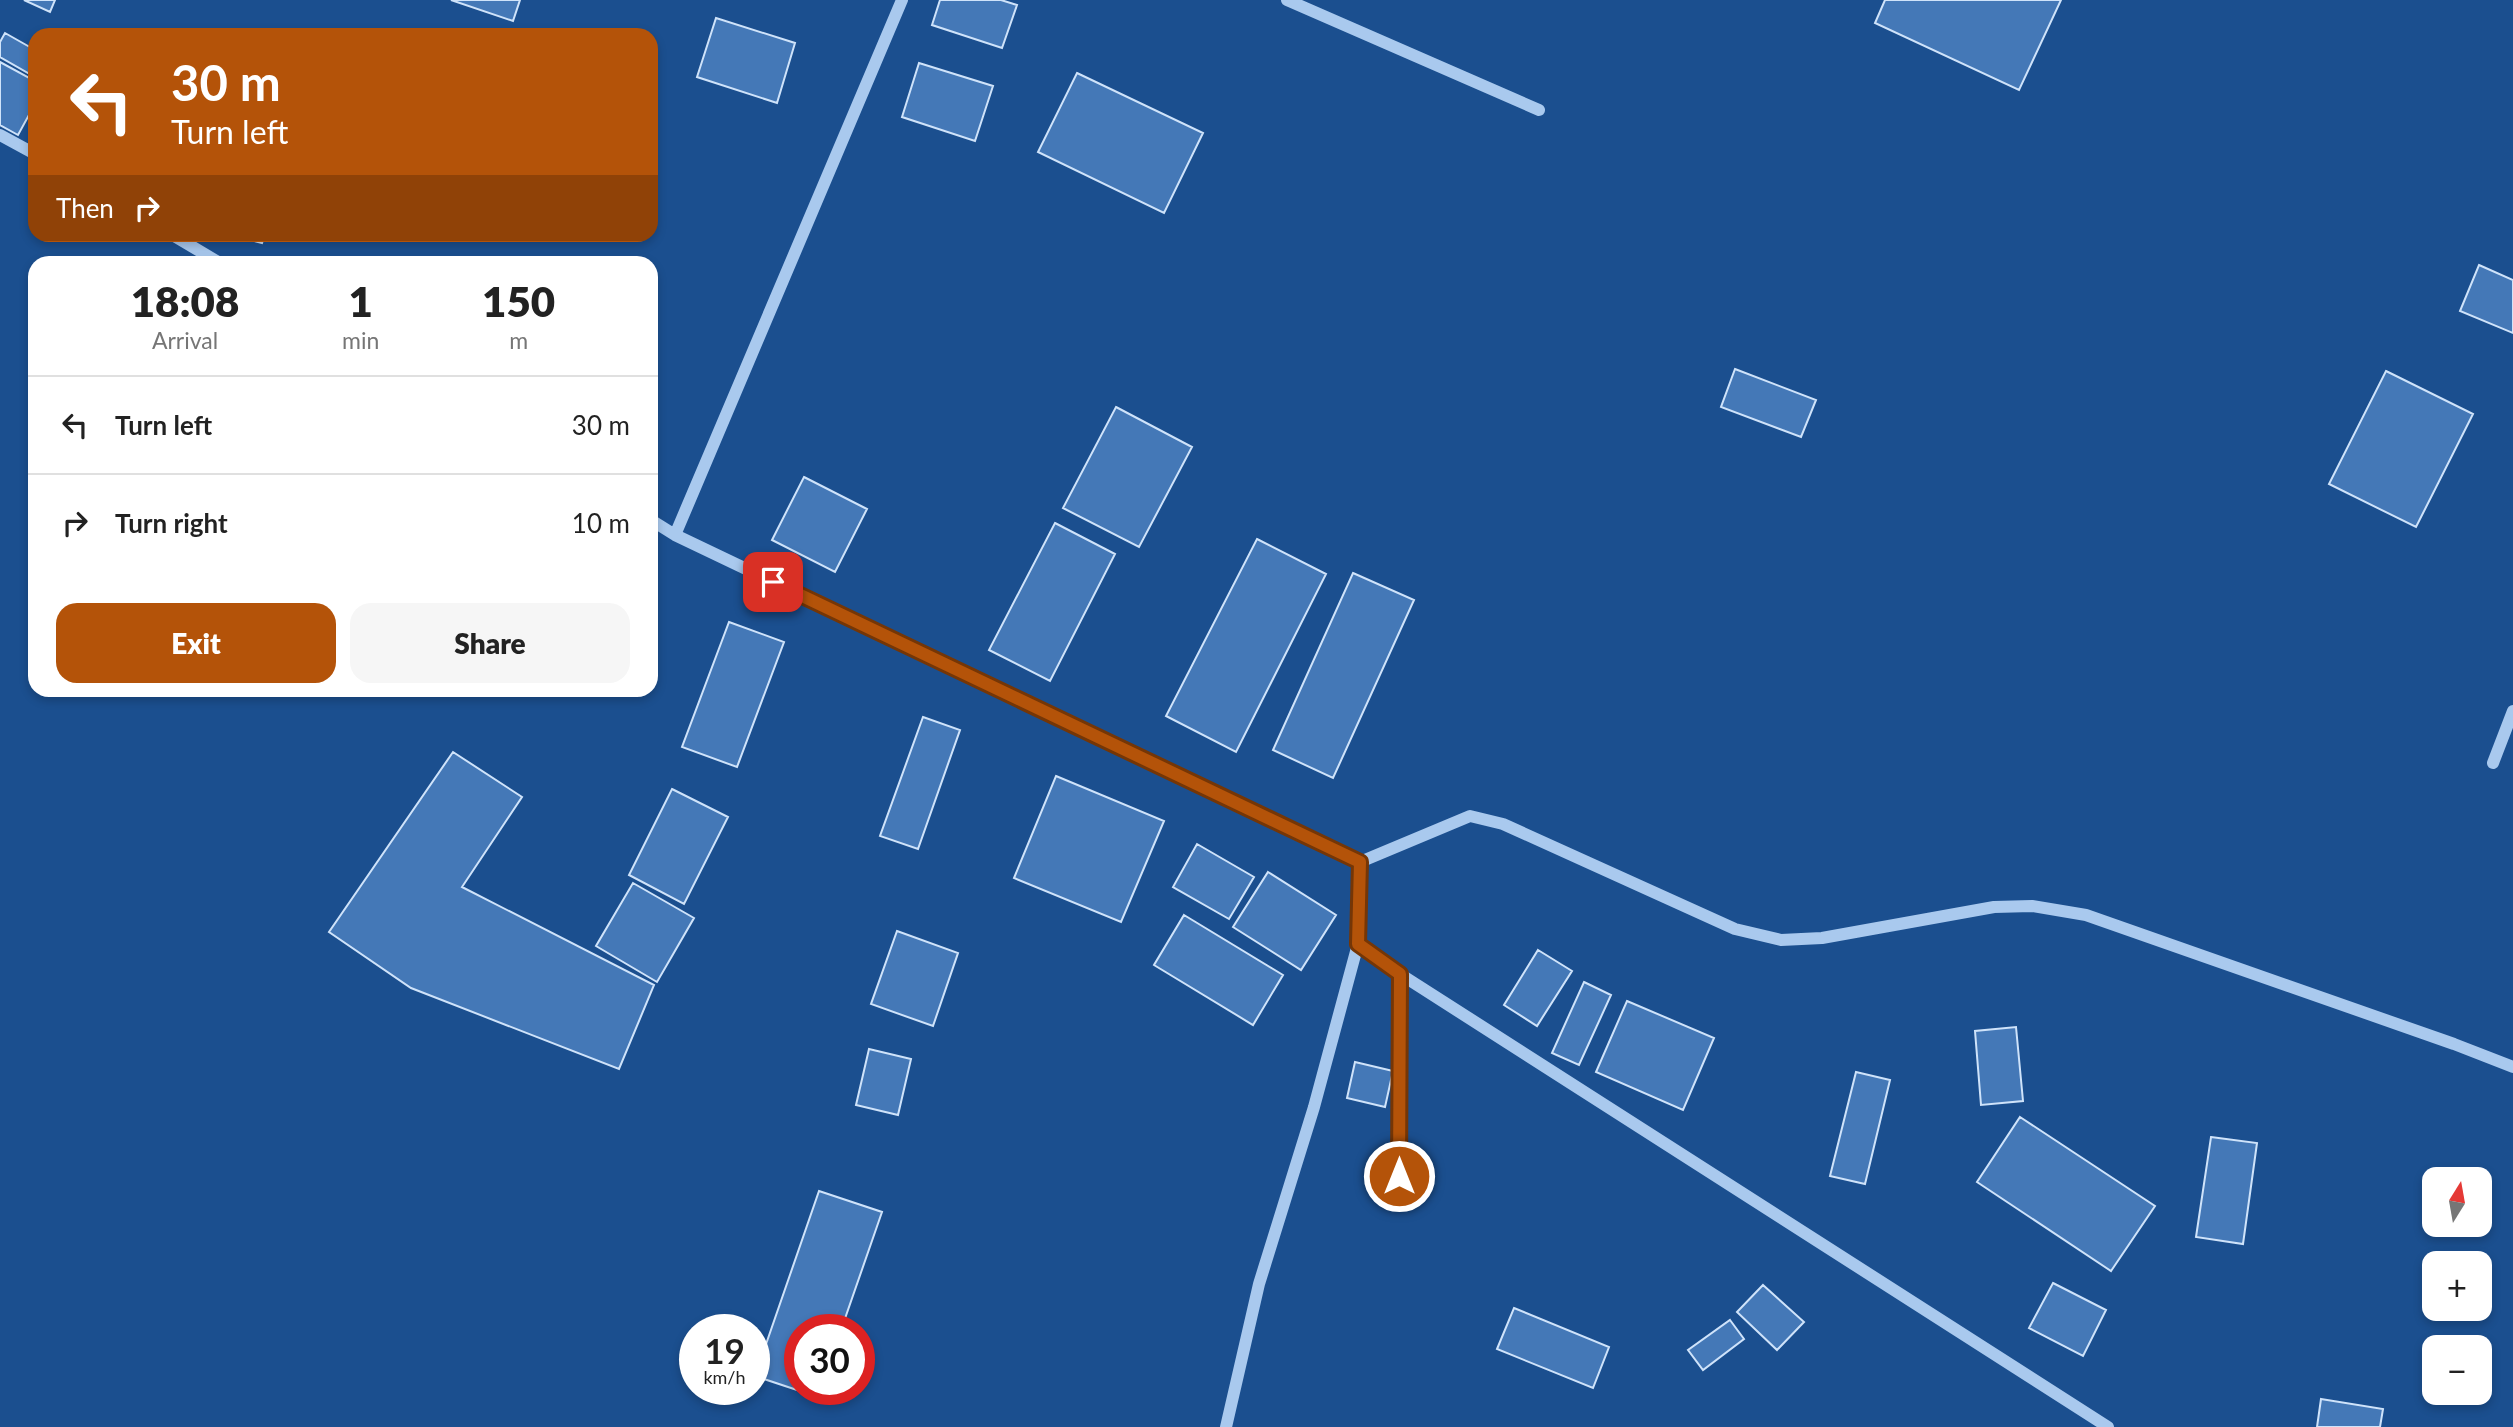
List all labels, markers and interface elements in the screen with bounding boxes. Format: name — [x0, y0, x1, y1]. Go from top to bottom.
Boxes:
text: 30 m — [171, 53, 281, 111]
icon: left — [56, 56, 147, 147]
text: Turn left — [171, 112, 288, 151]
icon: right — [128, 189, 166, 227]
text: Then — [56, 192, 114, 224]
text: 18:08 — [131, 276, 239, 326]
text: 1 — [349, 276, 373, 326]
text: 150 — [482, 276, 555, 326]
text: Arrival — [152, 326, 218, 354]
text: min — [342, 326, 379, 354]
text: m — [509, 326, 528, 354]
icon: left — [56, 406, 94, 444]
text: Turn left — [115, 409, 212, 441]
text: 30 m — [572, 409, 630, 441]
icon: right — [56, 504, 94, 542]
text: Turn right — [115, 507, 228, 539]
text: 10 m — [572, 507, 630, 539]
pin — [743, 552, 803, 612]
icon: arrive — [754, 563, 792, 601]
button: Exit — [56, 603, 336, 683]
button: Share — [350, 603, 630, 683]
position arrow — [1362, 1139, 1436, 1213]
north arrow — [2422, 1167, 2492, 1237]
map controls — [2422, 1167, 2492, 1405]
button: + — [2422, 1251, 2492, 1321]
speed limit sign: 30 — [784, 1314, 875, 1405]
text: 19 — [704, 1329, 745, 1371]
button: − — [2422, 1335, 2492, 1405]
text: km/h — [703, 1366, 746, 1388]

